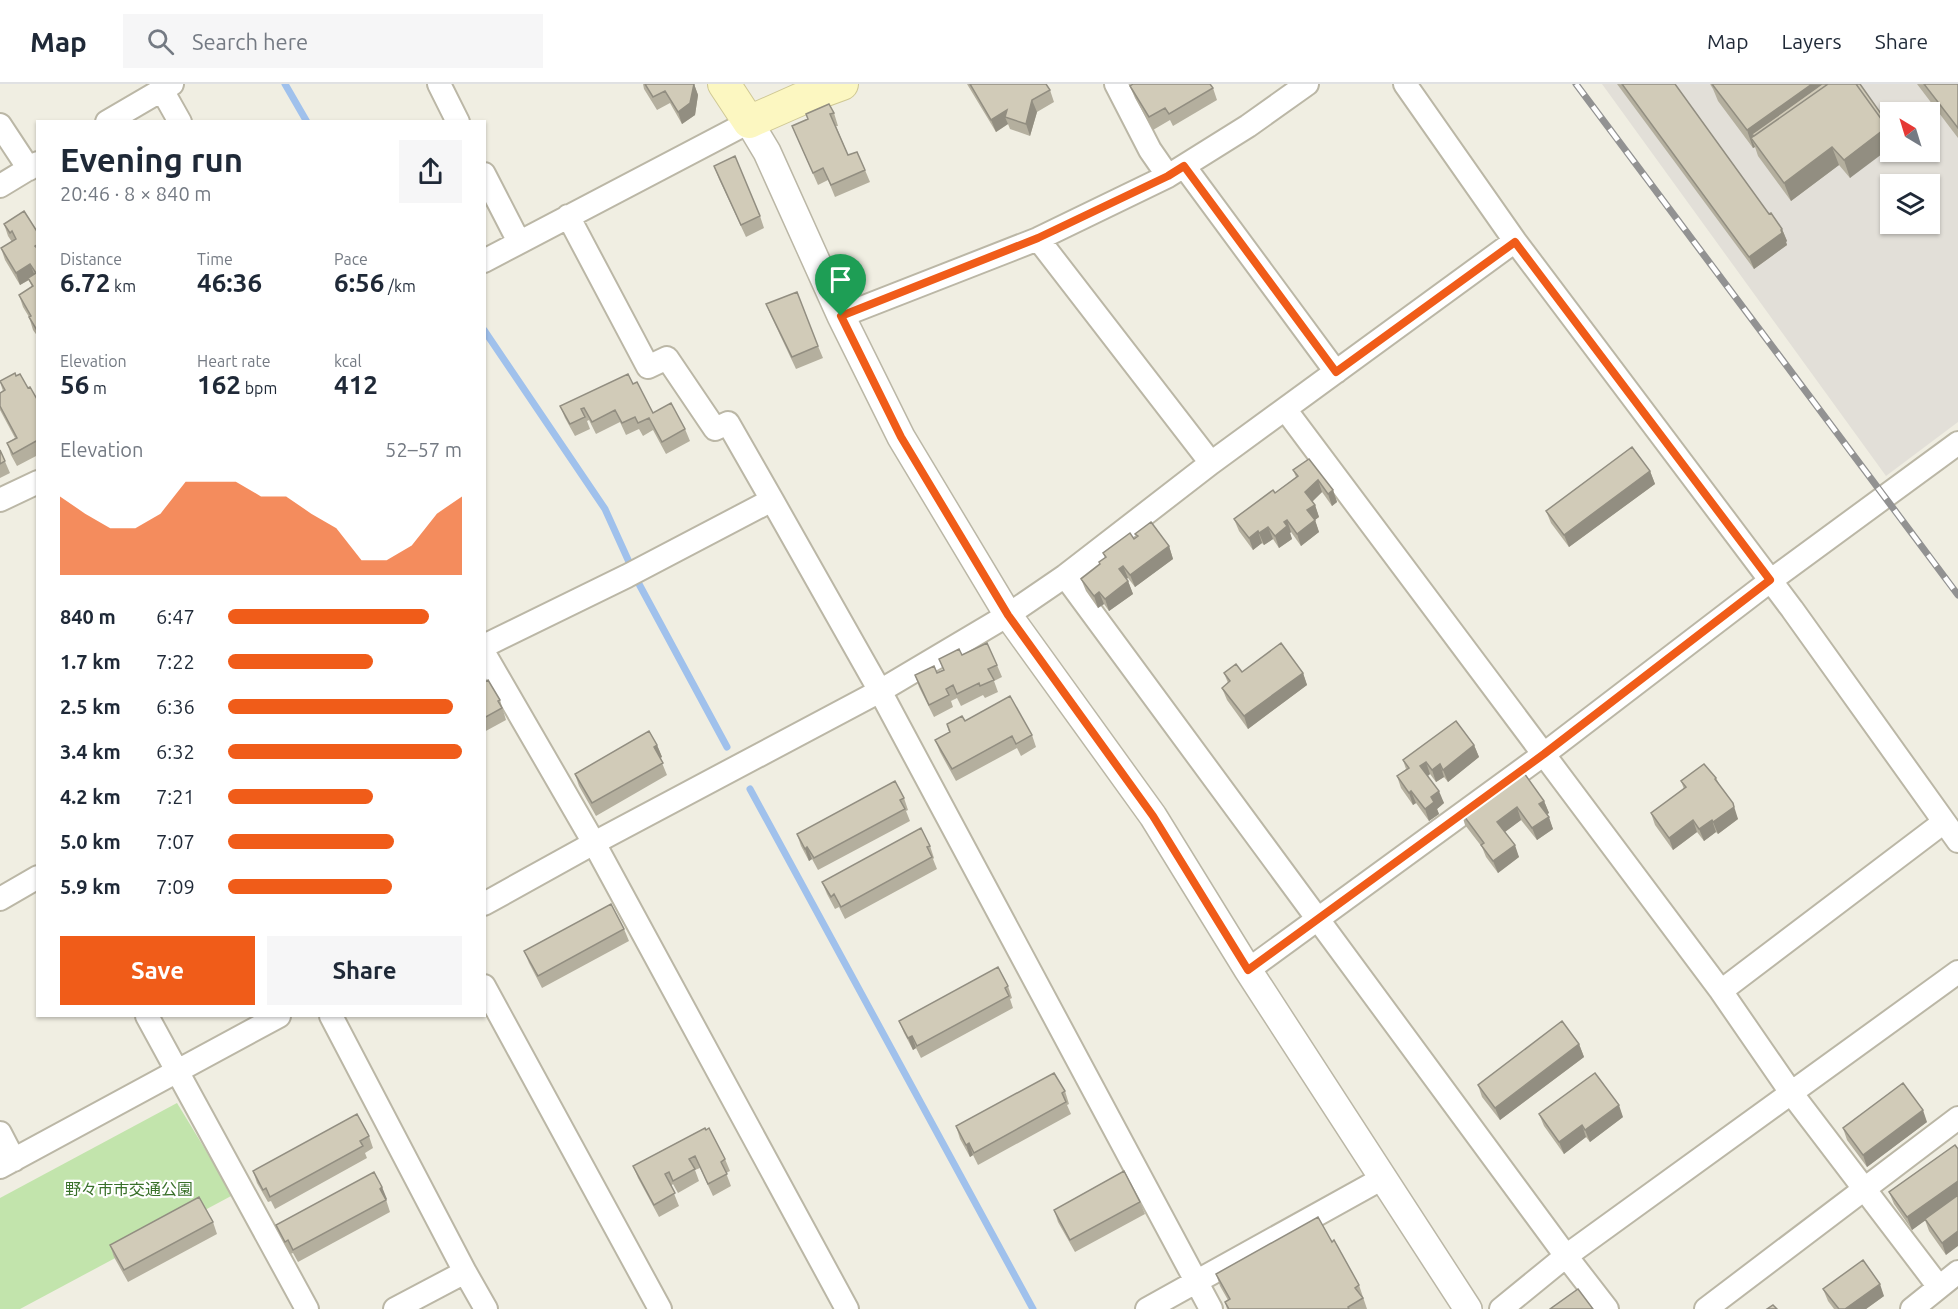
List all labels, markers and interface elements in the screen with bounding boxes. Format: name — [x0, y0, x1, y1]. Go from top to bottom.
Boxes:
search box — [123, 14, 543, 68]
icon: search — [144, 25, 177, 58]
text: Map — [30, 26, 87, 57]
text: Search here — [192, 29, 308, 54]
text: Map — [1707, 29, 1748, 53]
text: Layers — [1781, 29, 1842, 53]
text: Share — [1875, 29, 1928, 53]
north arrow — [1880, 102, 1940, 162]
map controls — [1880, 102, 1940, 234]
button: share — [399, 140, 462, 203]
text: Evening run — [60, 141, 243, 178]
button: layers — [1880, 174, 1940, 234]
text: 20:46 · 8 × 840 m — [60, 182, 212, 205]
text: Distance — [60, 250, 122, 268]
text: Time — [197, 250, 233, 268]
text: Pace — [334, 250, 368, 268]
pin — [815, 254, 866, 316]
icon: arrive — [824, 263, 857, 296]
text: 6.72 — [60, 268, 110, 297]
text: 46:36 — [197, 268, 262, 297]
text: 6:56 — [334, 268, 384, 297]
text: km — [110, 277, 136, 295]
text: /km — [384, 277, 416, 295]
text: Elevation — [60, 352, 127, 370]
text: Heart rate — [197, 352, 271, 370]
text: kcal — [334, 352, 362, 370]
text: 56 — [60, 370, 89, 399]
text: 162 — [197, 370, 241, 399]
text: 412 — [334, 370, 378, 399]
text: m — [89, 379, 107, 397]
text: bpm — [241, 379, 277, 397]
text: Elevation — [60, 438, 143, 461]
text: 52–57 m — [385, 438, 462, 461]
text: 840 m — [60, 605, 116, 628]
text: 6:47 — [156, 605, 195, 628]
text: 1.7 km — [60, 650, 121, 673]
text: 7:22 — [156, 650, 195, 673]
text: 2.5 km — [60, 695, 121, 718]
text: 6:36 — [156, 695, 195, 718]
text: 3.4 km — [60, 740, 121, 763]
text: 6:32 — [156, 740, 195, 763]
text: 4.2 km — [60, 785, 121, 808]
text: 7:21 — [156, 785, 195, 808]
text: 5.0 km — [60, 830, 121, 853]
text: 7:07 — [156, 830, 195, 853]
text: 5.9 km — [60, 875, 121, 898]
text: 7:09 — [156, 875, 195, 898]
button: Save — [60, 936, 255, 1005]
button: Share — [267, 936, 462, 1005]
park label: 野々市市交通公園 — [65, 1180, 193, 1198]

